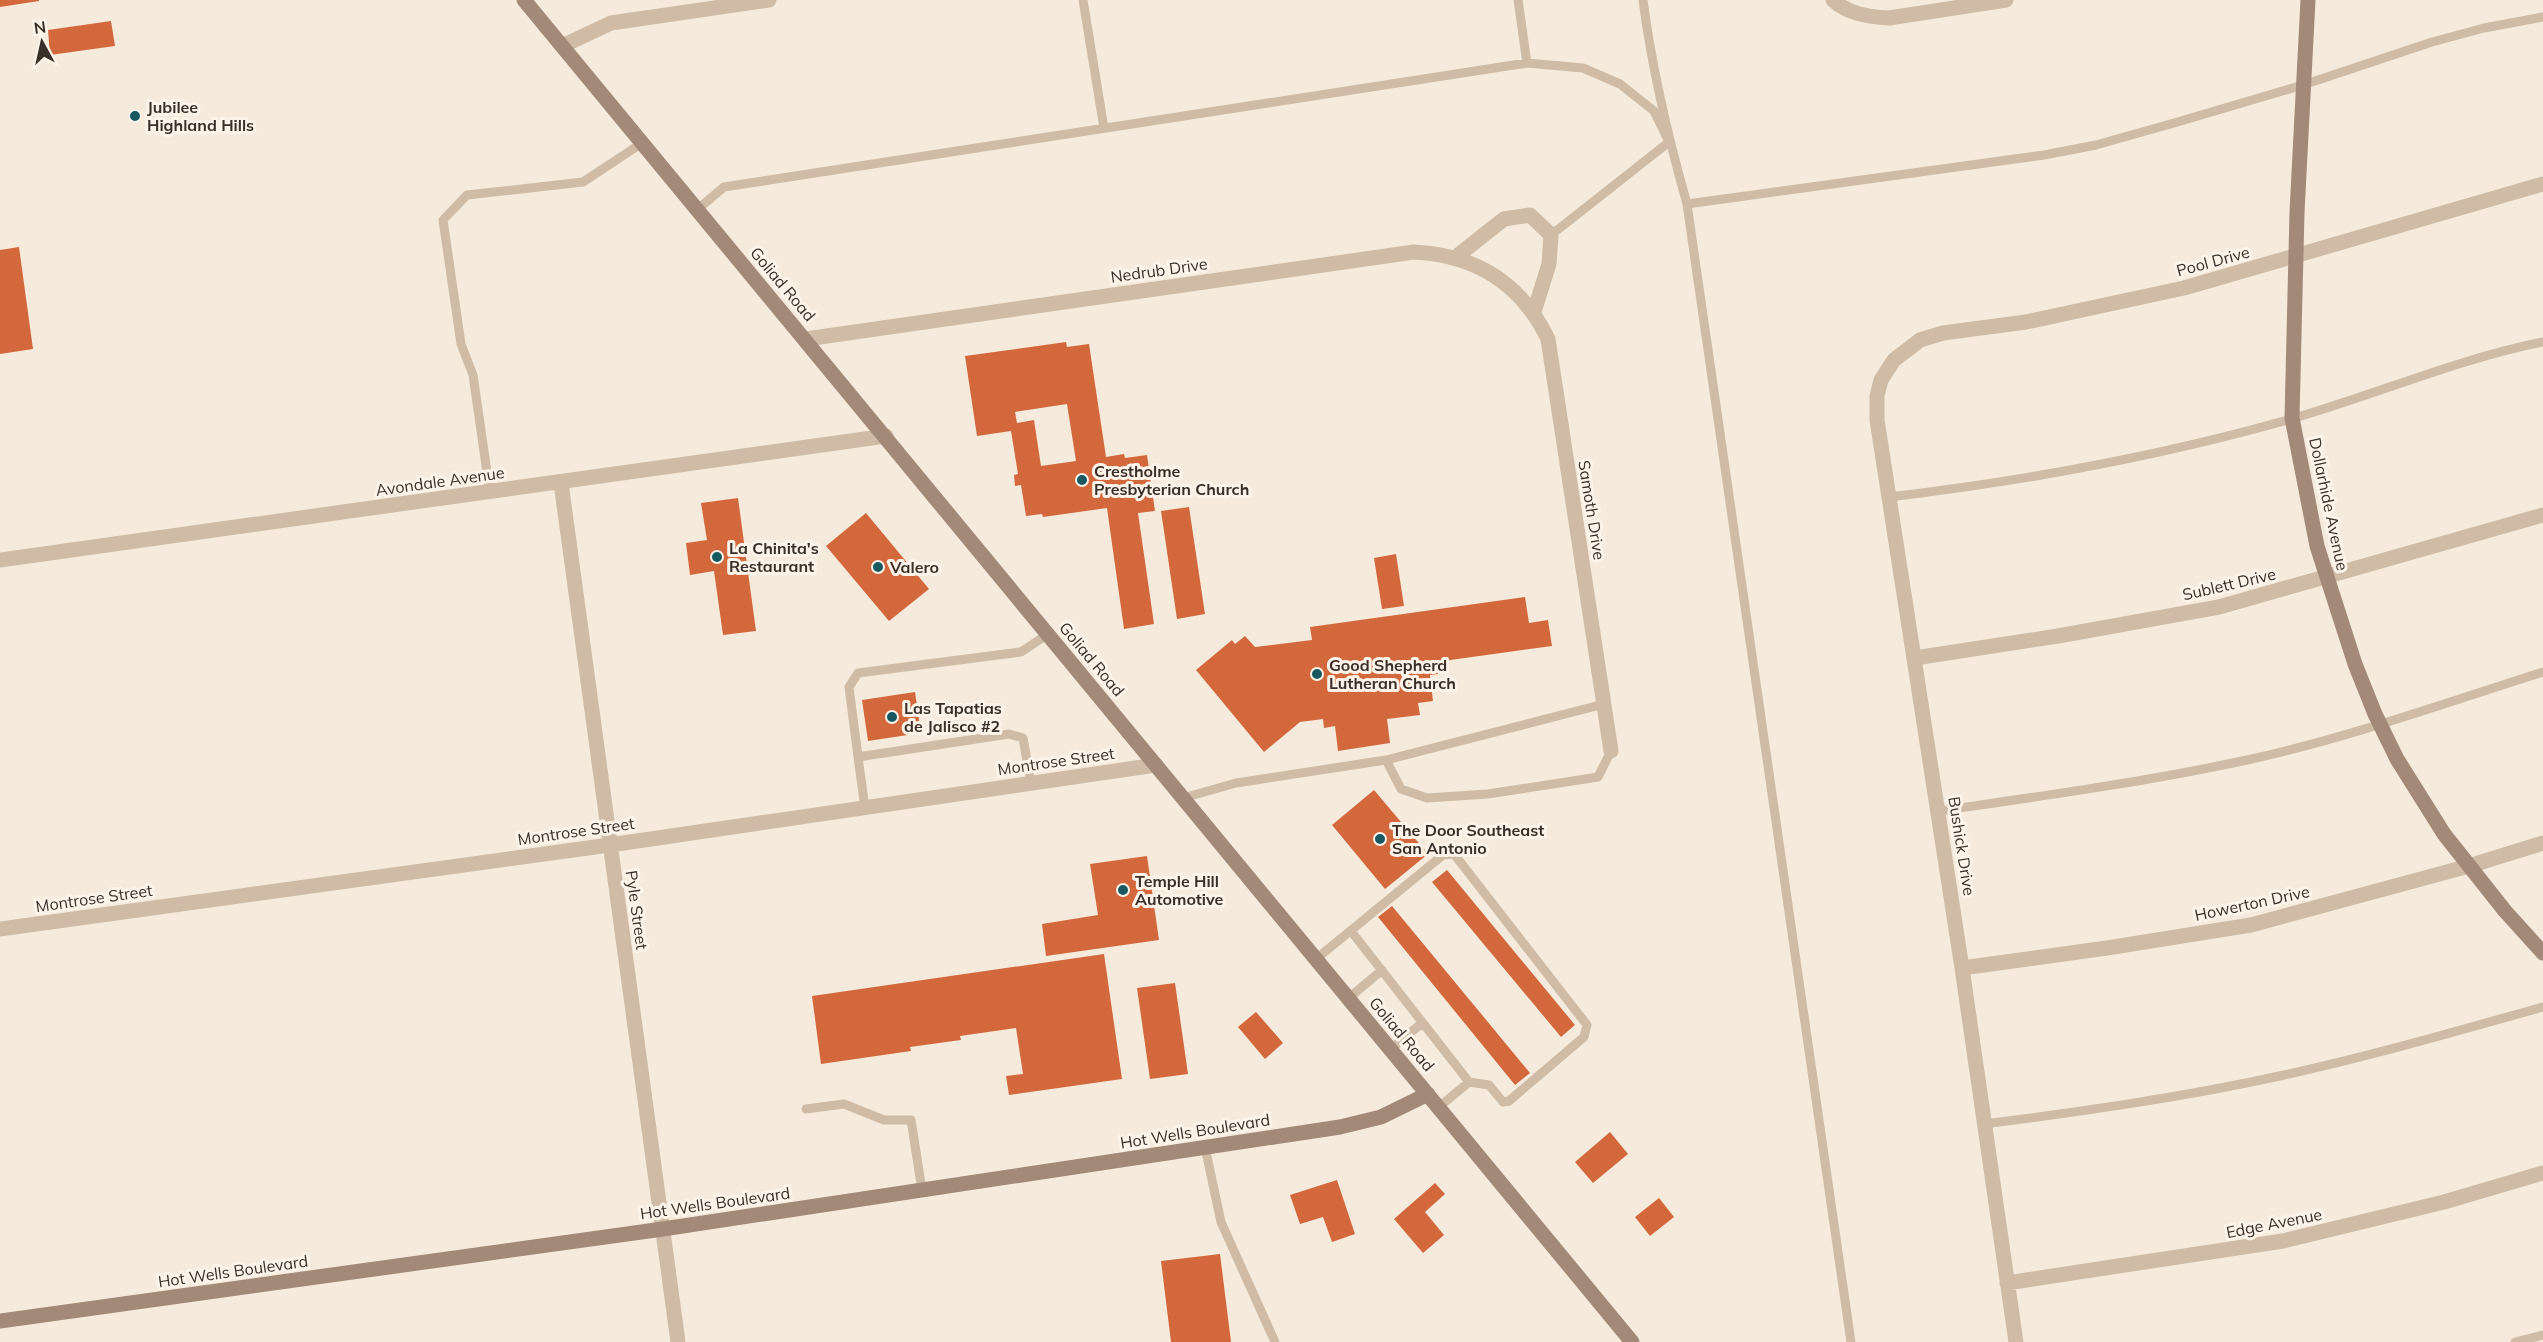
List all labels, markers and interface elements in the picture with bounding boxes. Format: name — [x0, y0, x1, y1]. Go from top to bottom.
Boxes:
north arrow — [12, 12, 72, 72]
text: N — [33, 16, 47, 38]
place label: Jubilee Highland Hills — [147, 97, 254, 135]
marker: Jubilee Highland Hills — [128, 109, 142, 123]
street label: Pool Drive — [2174, 242, 2252, 280]
street label: Goliad Road — [746, 243, 820, 325]
street label: Nedrub Drive — [1109, 253, 1209, 287]
street label: Dollarhide Avenue — [2305, 436, 2353, 572]
street label: Samoth Drive — [1574, 459, 1610, 561]
place label: Crestholme Presbyterian Church — [1094, 461, 1249, 499]
street label: Avondale Avenue — [374, 462, 506, 500]
marker: Crestholme Presbyterian Church — [1075, 473, 1089, 487]
place label: La Chinita's Restaurant — [729, 538, 819, 576]
marker: La Chinita's Restaurant — [710, 550, 724, 564]
place label: Valero — [889, 557, 939, 577]
marker: Valero — [871, 560, 885, 574]
street label: Sublett Drive — [2180, 564, 2278, 604]
street label: Goliad Road — [1055, 618, 1129, 700]
place label: Good Shepherd Lutheran Church — [1329, 655, 1456, 693]
marker: Good Shepherd Lutheran Church — [1310, 667, 1324, 681]
place label: Las Tapatias de Jalisco #2 — [904, 698, 1002, 736]
marker: Las Tapatias de Jalisco #2 — [885, 710, 899, 724]
street label: Montrose Street — [996, 743, 1116, 779]
street label: Bushick Drive — [1944, 795, 1980, 897]
street label: Montrose Street — [516, 813, 636, 849]
place label: The Door Southeast San Antonio — [1392, 820, 1544, 858]
marker: The Door Southeast San Antonio — [1373, 832, 1387, 846]
street label: Pyle Street — [622, 869, 653, 951]
place label: Temple Hill Automotive — [1135, 871, 1224, 909]
street label: Montrose Street — [34, 880, 154, 916]
street label: Howerton Drive — [2193, 881, 2311, 925]
marker: Temple Hill Automotive — [1116, 883, 1130, 897]
street label: Goliad Road — [1365, 993, 1439, 1075]
street label: Hot Wells Boulevard — [1119, 1109, 1271, 1153]
street label: Hot Wells Boulevard — [639, 1183, 791, 1223]
street label: Edge Avenue — [2224, 1204, 2324, 1242]
street label: Hot Wells Boulevard — [157, 1251, 309, 1291]

